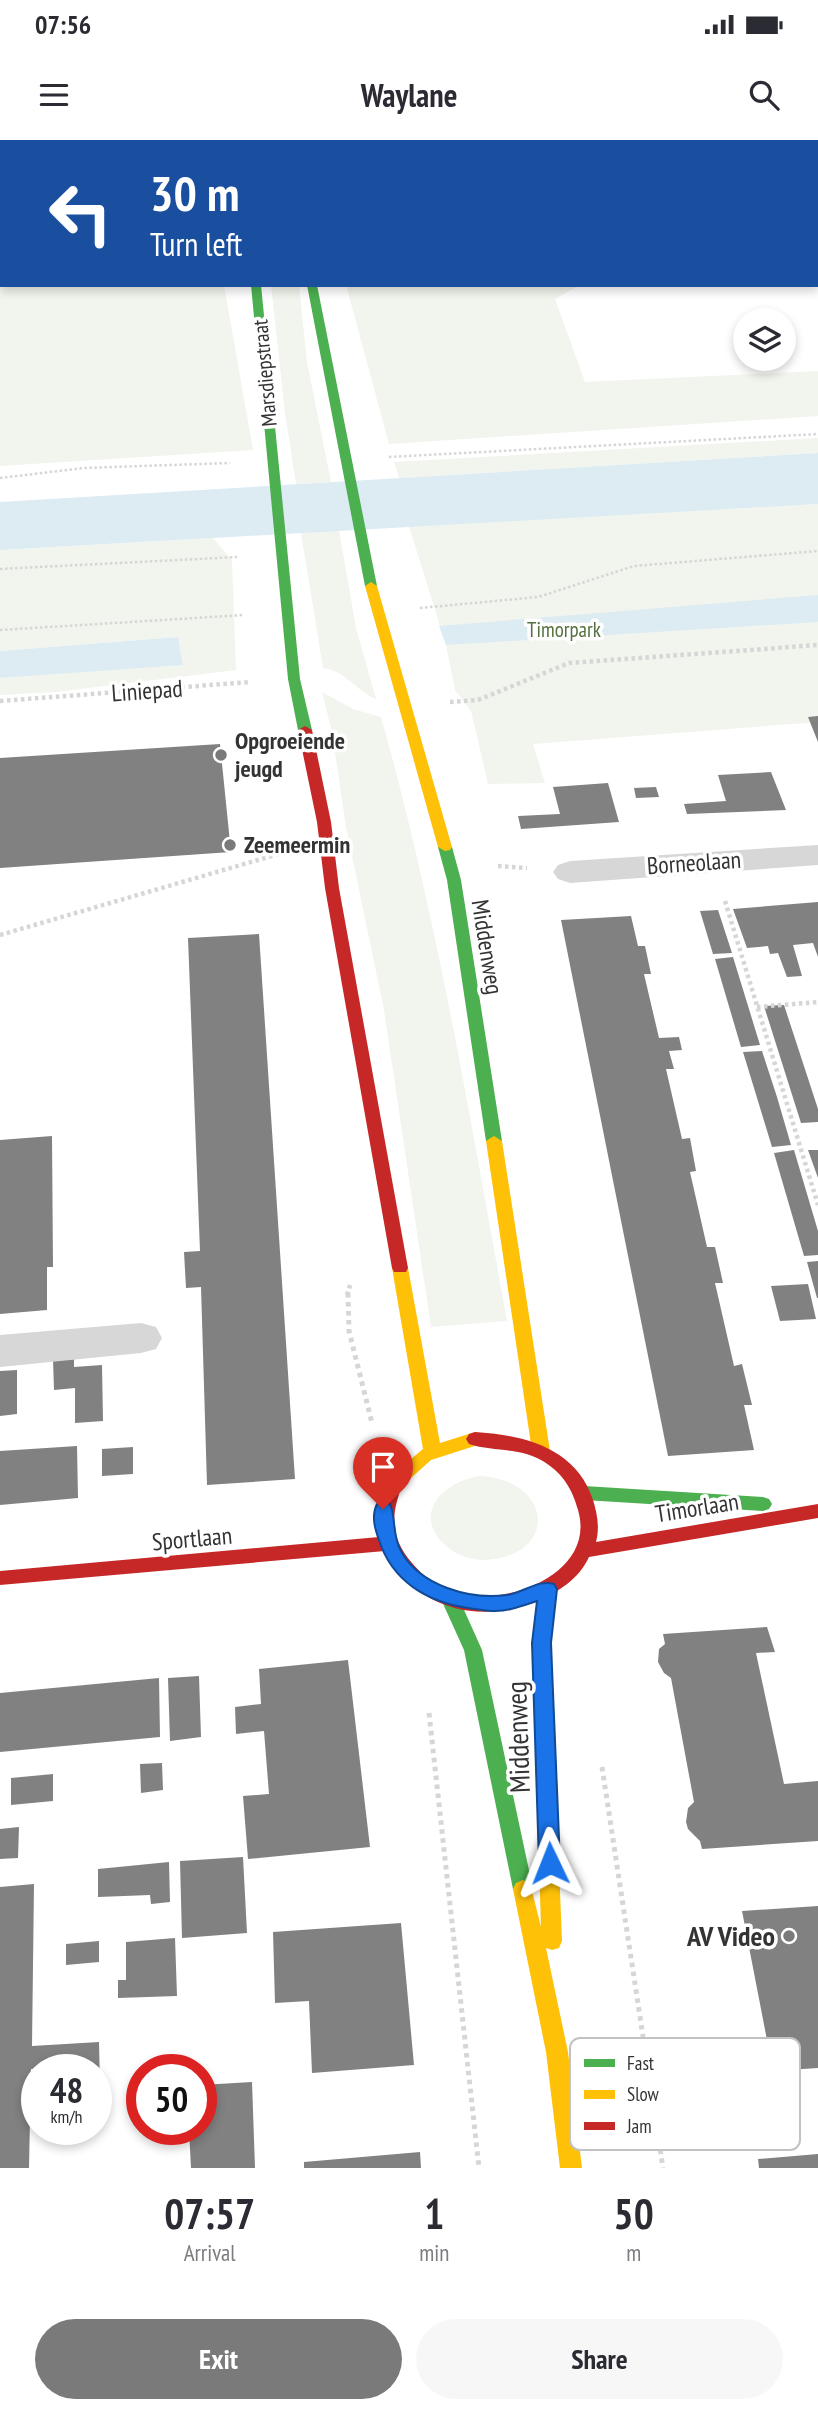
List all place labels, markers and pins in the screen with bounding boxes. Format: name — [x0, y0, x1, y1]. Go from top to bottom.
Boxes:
place label: Opgroeiende jeugd — [234, 725, 345, 784]
marker: Opgroeiende jeugd — [213, 747, 229, 763]
place label: Zeemeermin — [244, 829, 350, 860]
marker: Zeemeermin — [222, 837, 238, 853]
pin — [353, 1437, 413, 1509]
place label: AV Video — [686, 1917, 775, 1954]
marker: AV Video — [781, 1928, 797, 1944]

